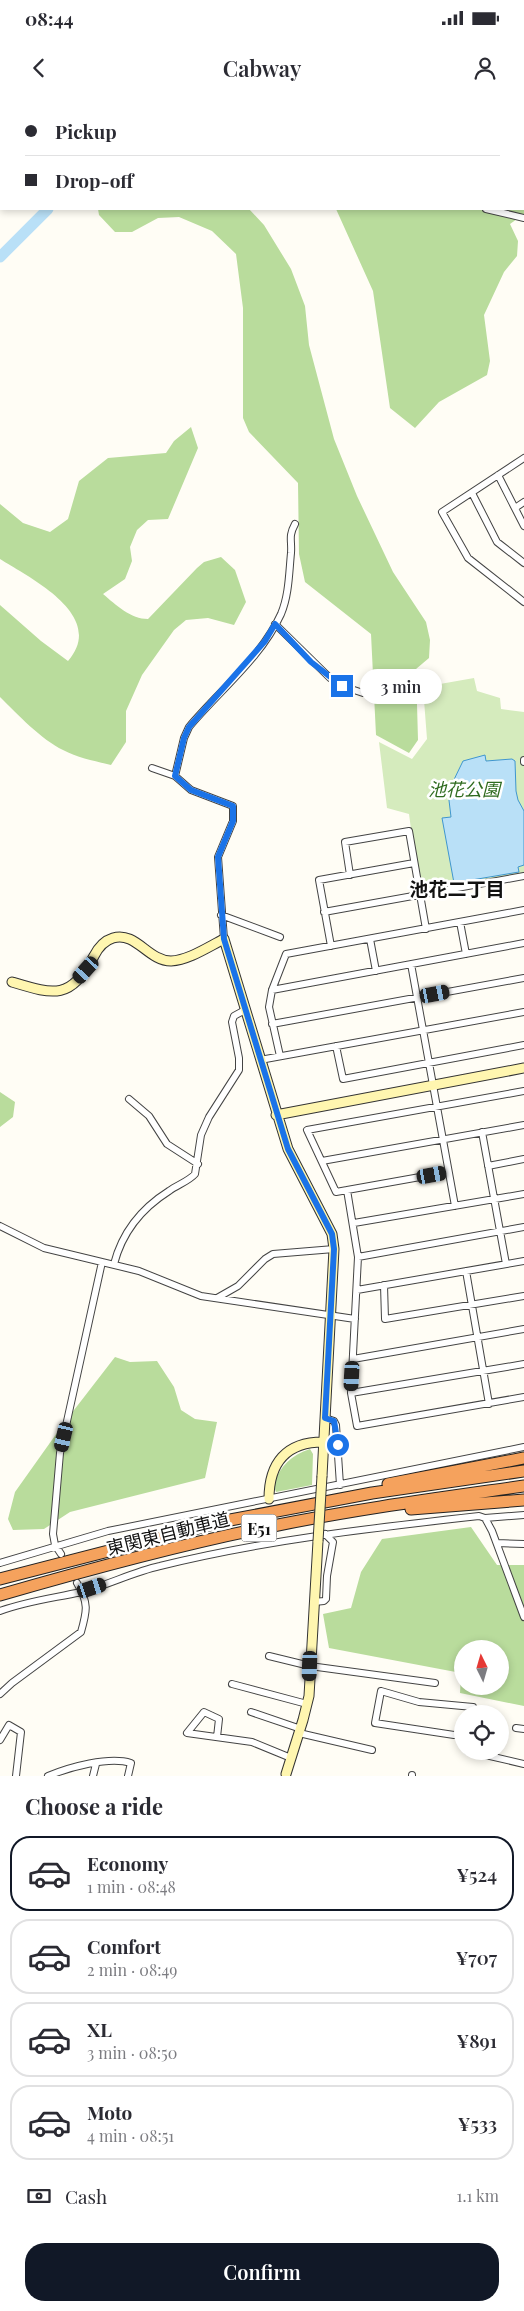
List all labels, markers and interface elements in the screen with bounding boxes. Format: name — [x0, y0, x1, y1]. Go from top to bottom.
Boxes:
text: 08:44 — [25, 5, 74, 31]
text: Cabway — [223, 53, 301, 83]
icon: back — [25, 54, 53, 82]
icon: person — [471, 54, 499, 82]
text: Pickup — [55, 118, 117, 144]
text: Drop-off — [55, 167, 133, 193]
callout: 3 min — [360, 668, 442, 704]
route end — [331, 675, 353, 697]
text: 3 min — [381, 676, 421, 697]
park label: 池花公園 — [428, 777, 503, 801]
district label: 池花二丁目 — [409, 875, 505, 901]
car — [70, 954, 101, 986]
car — [418, 984, 451, 1004]
car — [415, 1165, 448, 1185]
car — [343, 1361, 360, 1391]
car — [53, 1421, 74, 1453]
route start — [327, 1434, 349, 1456]
street label: 東関東自動車道 — [104, 1506, 232, 1560]
road number: E51 — [242, 1515, 276, 1542]
car — [75, 1576, 108, 1600]
north arrow — [454, 1640, 509, 1695]
map controls — [454, 1640, 509, 1760]
car — [301, 1651, 318, 1681]
button: locate — [454, 1705, 509, 1760]
text: Choose a ride — [25, 1791, 163, 1821]
text: Economy — [87, 1850, 168, 1876]
icon: car — [27, 1851, 72, 1896]
text: ¥524 — [456, 1861, 497, 1887]
text: 1 min · 08:48 — [87, 1876, 176, 1897]
text: Comfort — [87, 1933, 161, 1959]
icon: car — [27, 1934, 72, 1979]
text: ¥707 — [456, 1944, 497, 1970]
text: 2 min · 08:49 — [87, 1959, 178, 1980]
text: XL — [87, 2016, 112, 2042]
icon: car — [27, 2017, 72, 2062]
text: ¥891 — [457, 2027, 497, 2053]
text: 3 min · 08:50 — [87, 2042, 177, 2063]
text: Moto — [87, 2099, 132, 2125]
icon: car — [27, 2100, 72, 2145]
text: ¥533 — [458, 2110, 497, 2136]
text: 4 min · 08:51 — [87, 2125, 174, 2146]
icon: cash — [25, 2182, 53, 2210]
text: Cash — [65, 2183, 107, 2209]
text: 1.1 km — [457, 2185, 499, 2206]
button: Confirm — [25, 2243, 499, 2301]

